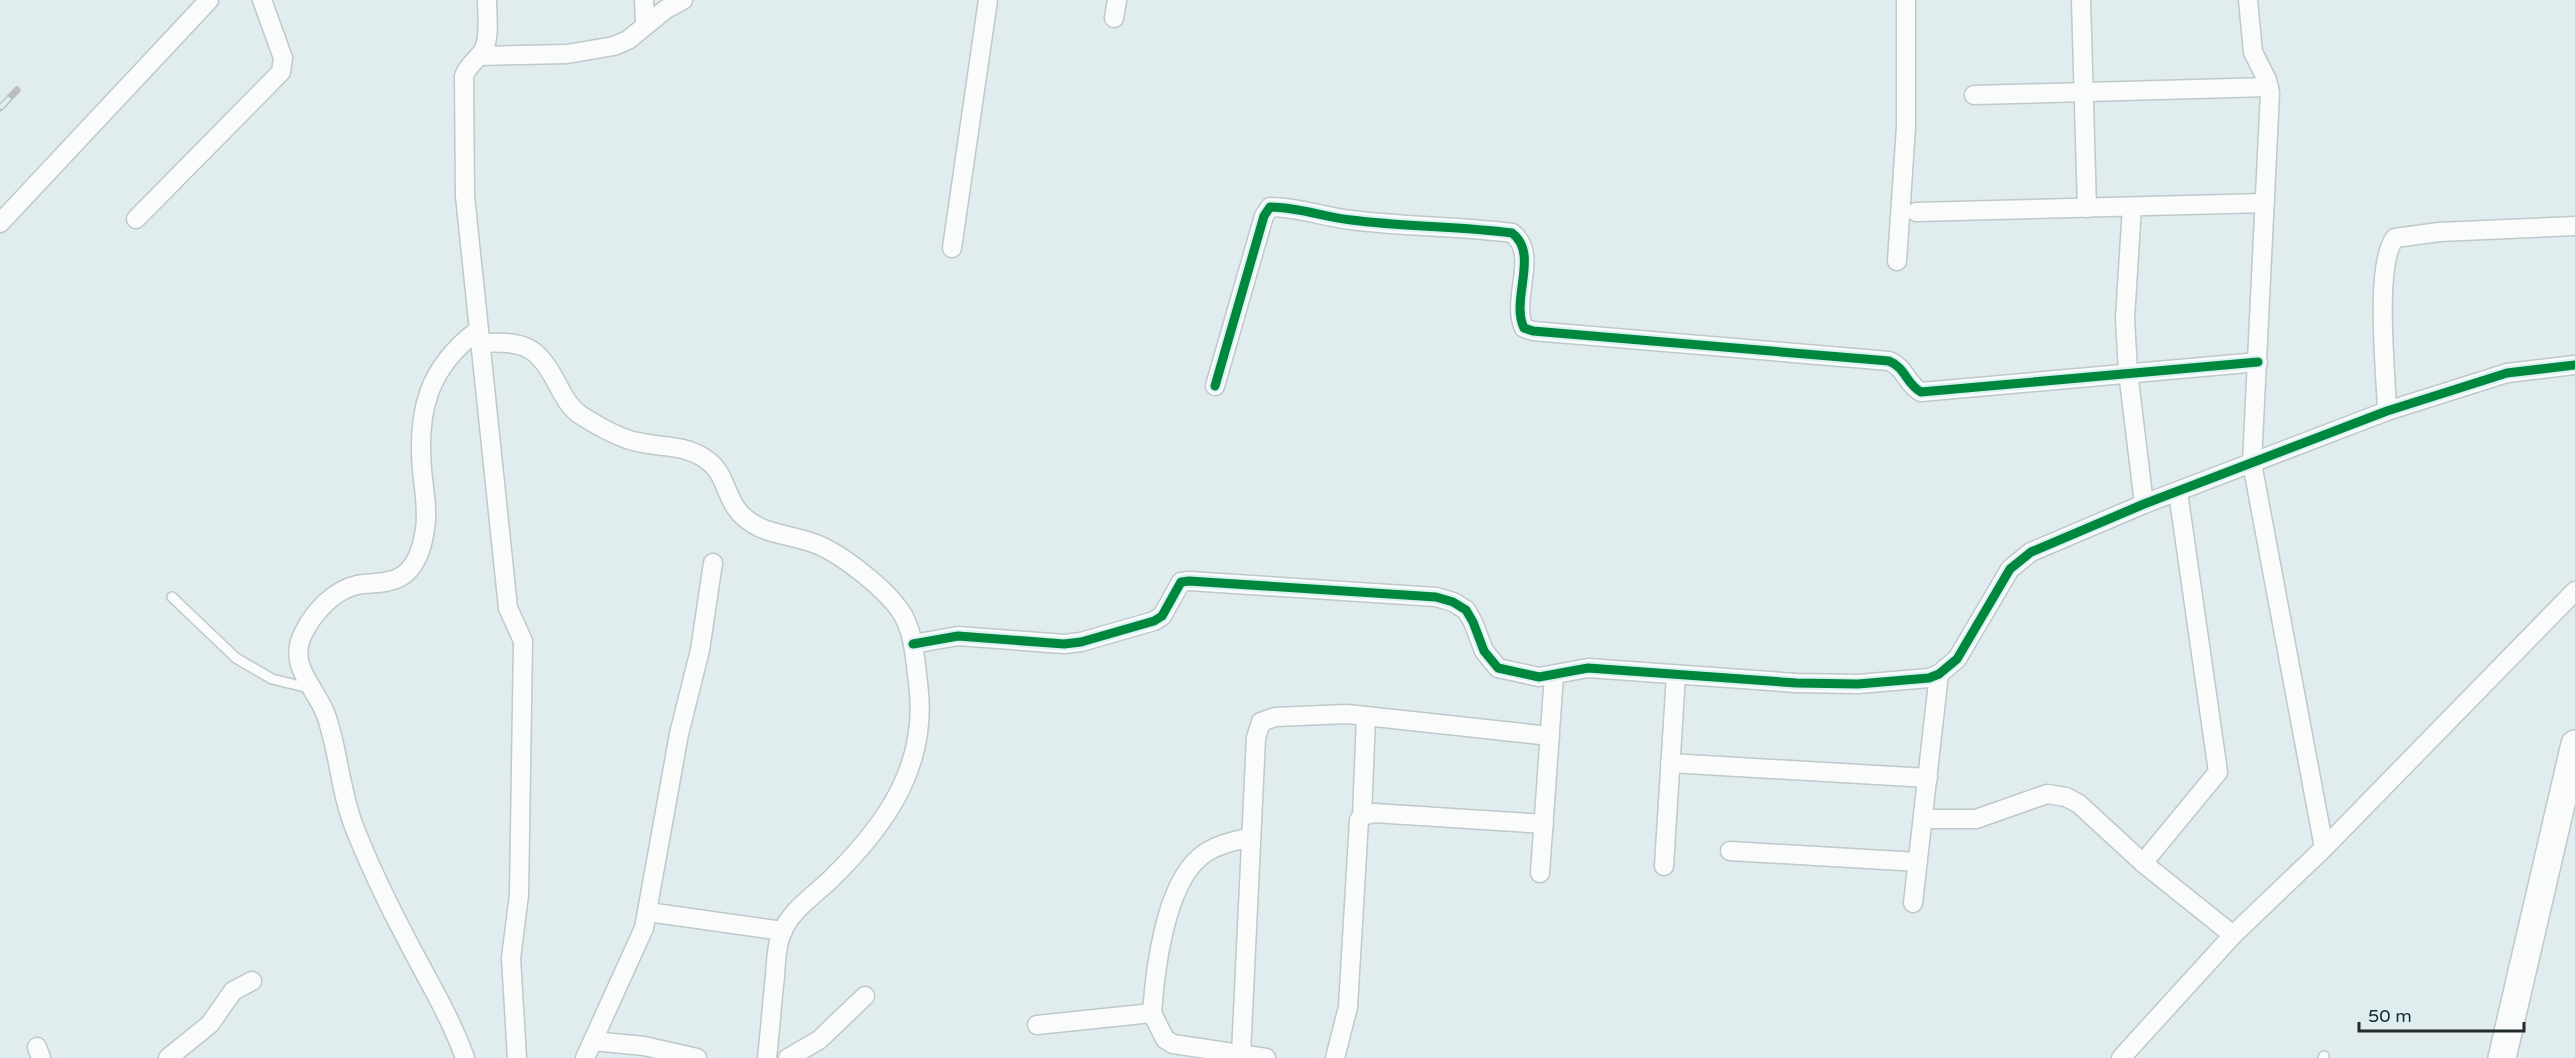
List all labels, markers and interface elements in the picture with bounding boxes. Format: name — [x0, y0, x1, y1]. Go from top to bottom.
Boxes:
scale bar — [2359, 995, 2524, 1033]
text: 50 m — [2368, 1005, 2412, 1027]

